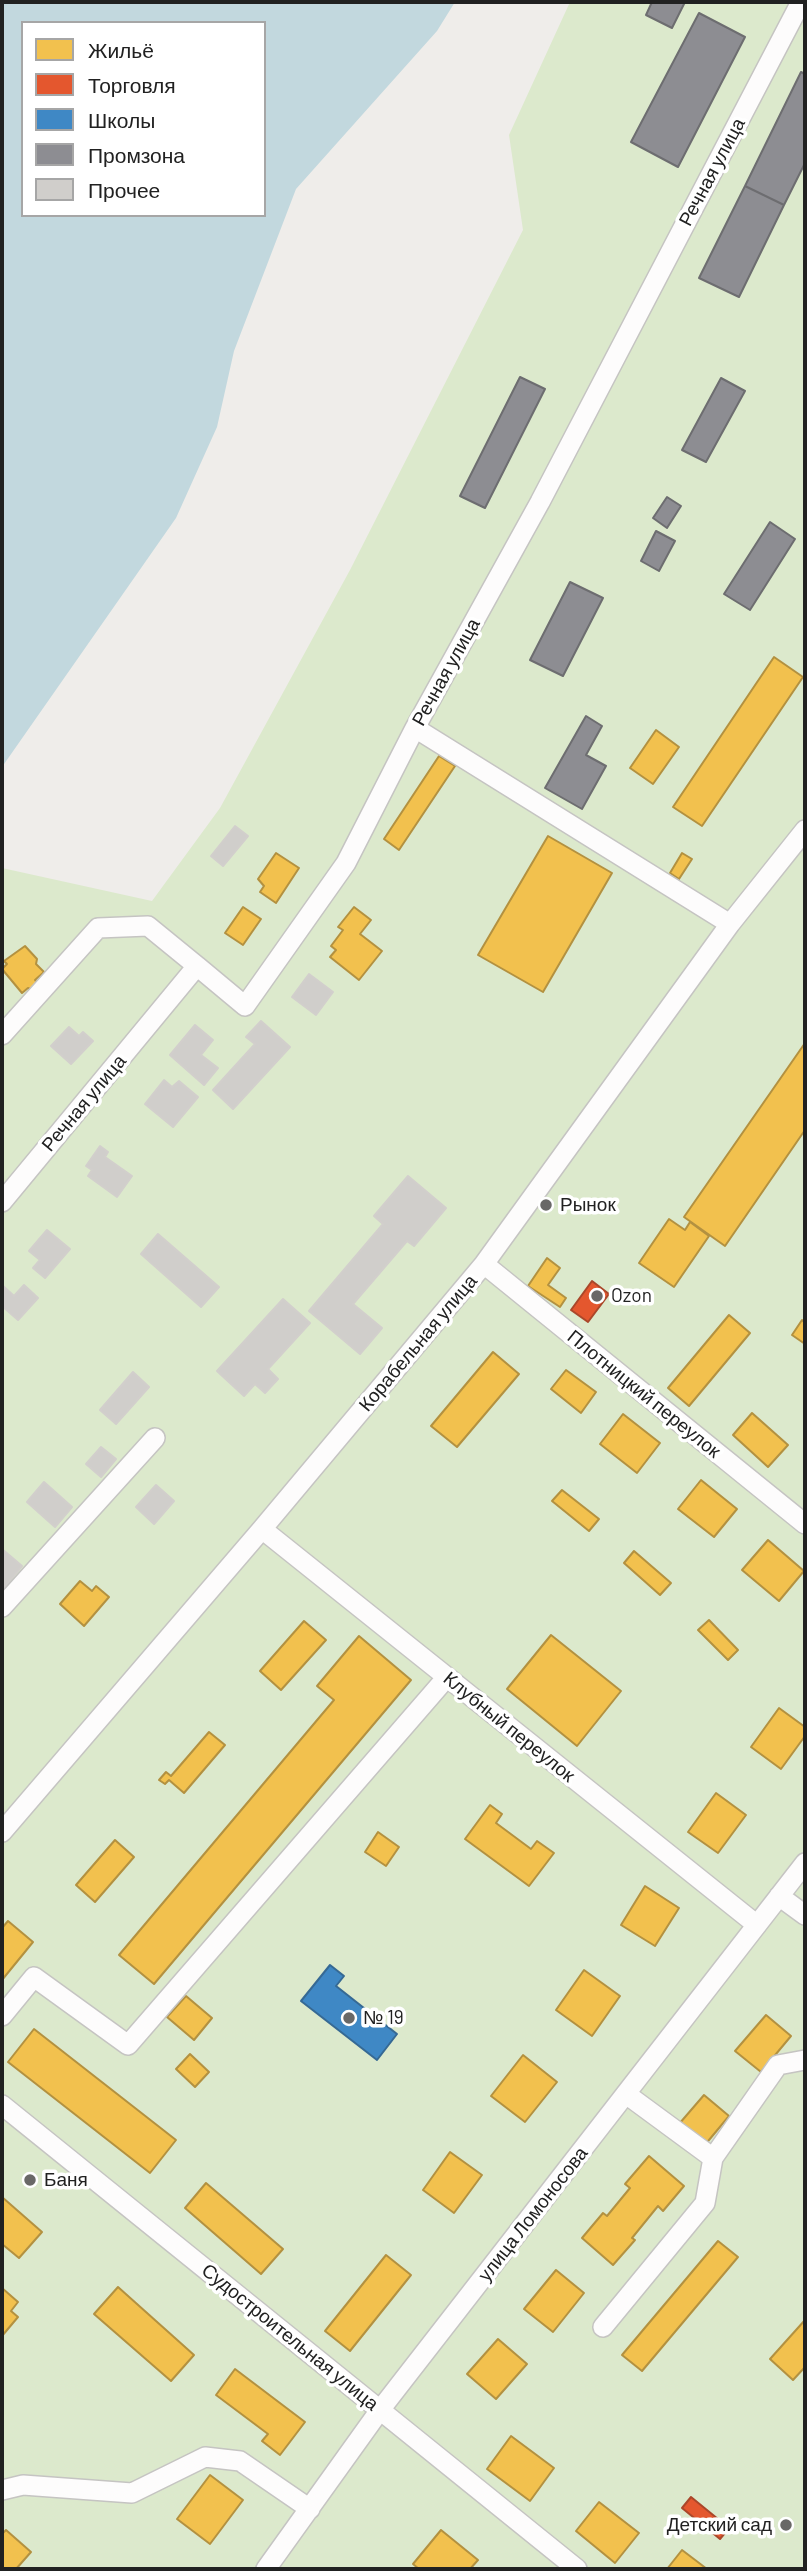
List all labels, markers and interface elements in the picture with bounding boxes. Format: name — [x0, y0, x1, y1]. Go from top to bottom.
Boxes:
legend — [21, 21, 266, 217]
text: Жильё — [88, 37, 154, 62]
text: Торговля — [88, 72, 176, 97]
text: Школы — [88, 107, 155, 132]
street label: Речная улица — [674, 114, 750, 230]
text: Промзона — [88, 142, 185, 167]
text: Прочее — [88, 177, 160, 202]
street label: Речная улица — [407, 614, 485, 730]
street label: Речная улица — [37, 1050, 131, 1156]
place label: Рынок — [560, 1194, 616, 1216]
marker: Рынок — [538, 1197, 554, 1213]
street label: Корабельная улица — [354, 1270, 482, 1416]
place label: Ozon — [611, 1285, 652, 1307]
marker: Ozon — [589, 1288, 605, 1304]
street label: Плотницкий переулок — [563, 1325, 725, 1463]
street label: Клубный переулок — [439, 1667, 579, 1787]
place label: № 19 — [363, 2007, 404, 2029]
marker: № 19 — [341, 2010, 357, 2026]
street label: улица Ломоносова — [473, 2142, 593, 2286]
place label: Баня — [44, 2169, 88, 2191]
marker: Баня — [22, 2172, 38, 2188]
street label: Судостроительная улица — [197, 2259, 383, 2415]
place label: Детский сад — [667, 2514, 772, 2536]
marker: Детский сад — [778, 2517, 794, 2533]

